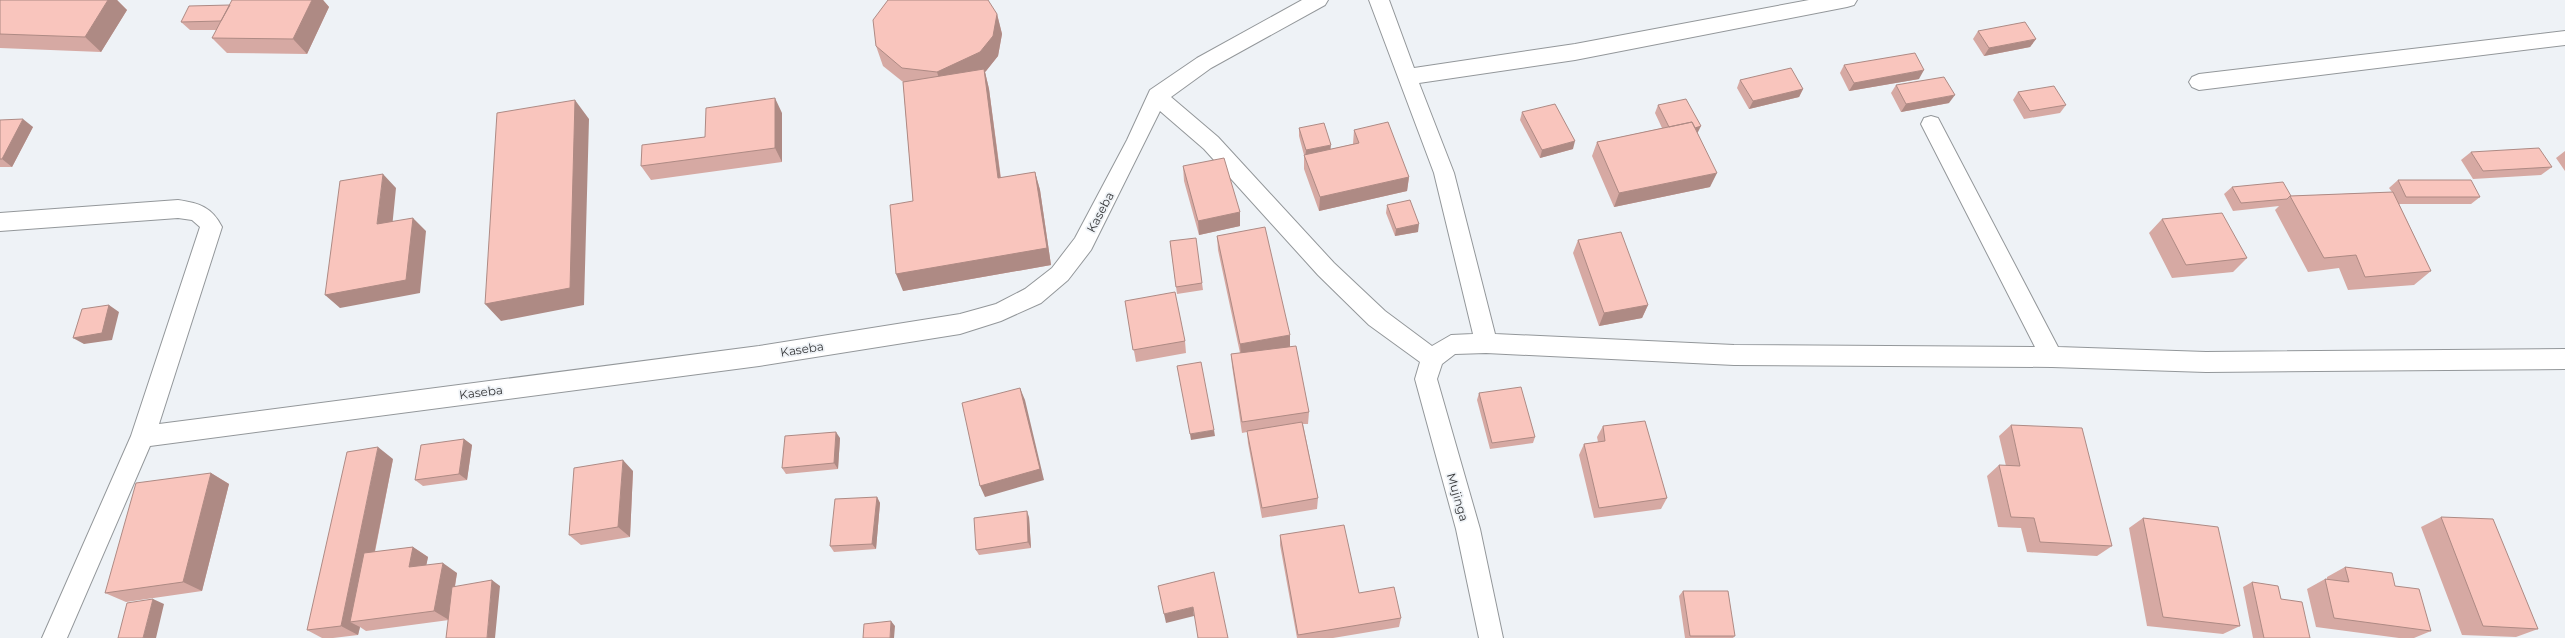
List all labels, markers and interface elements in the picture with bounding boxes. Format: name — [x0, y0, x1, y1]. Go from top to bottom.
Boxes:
street label: Kaseba — [1083, 189, 1117, 235]
street label: Kaseba — [779, 338, 825, 360]
street label: Kaseba — [458, 382, 504, 402]
street label: Mujinga — [1444, 471, 1472, 523]

